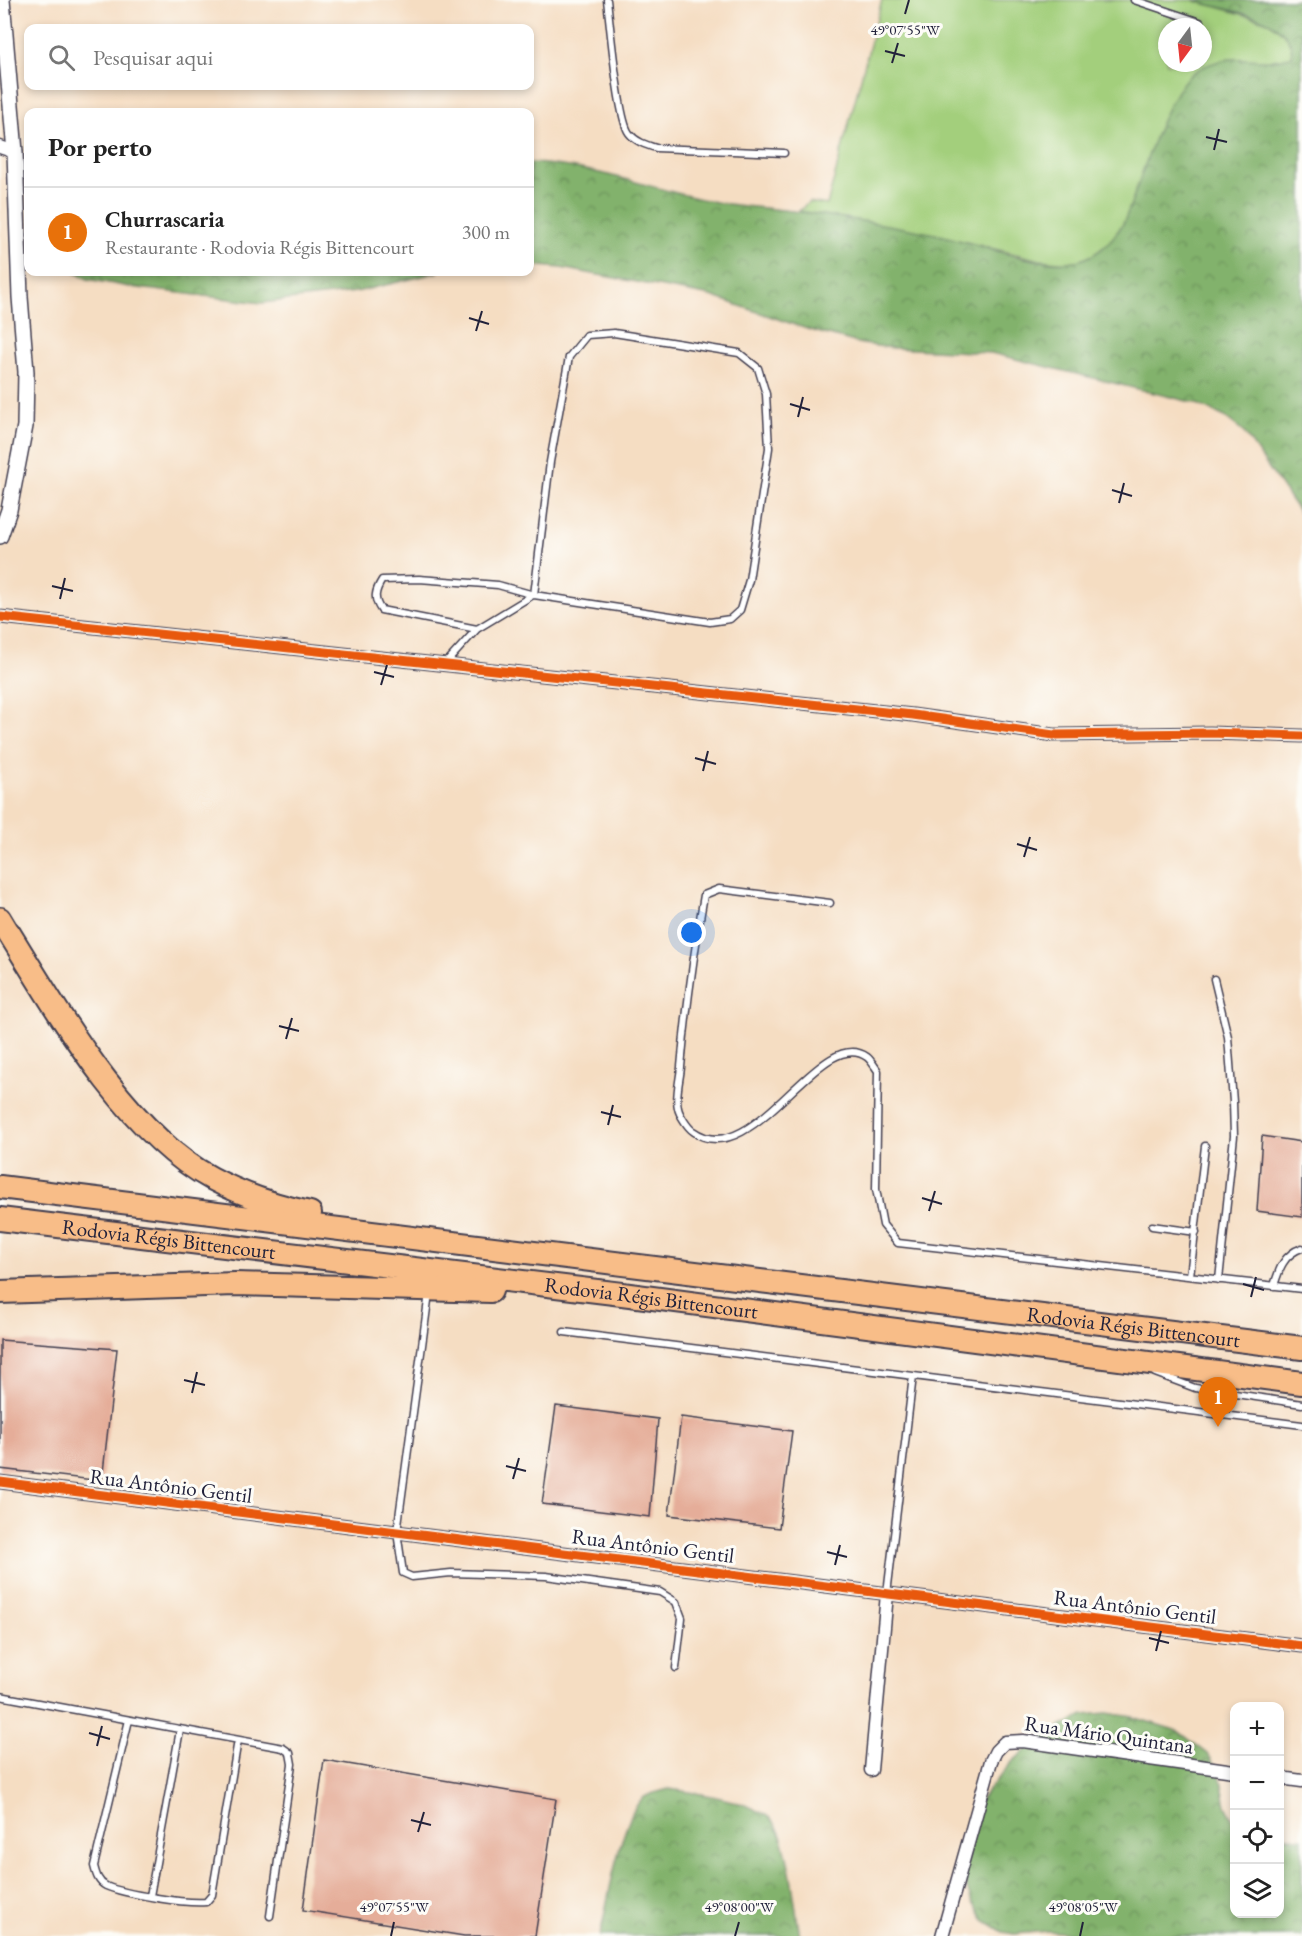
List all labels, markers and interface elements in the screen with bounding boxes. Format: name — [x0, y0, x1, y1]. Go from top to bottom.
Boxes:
north arrow — [1158, 18, 1212, 72]
text: 49°07'55"W — [870, 20, 940, 39]
search box — [24, 24, 534, 90]
icon: search — [45, 41, 78, 74]
text: Pesquisar aqui — [93, 43, 213, 72]
text: Por perto — [48, 130, 152, 164]
text: Churrascaria — [105, 205, 224, 234]
text: 1 — [62, 219, 73, 245]
text: 300 m — [462, 219, 510, 245]
text: Restaurante · Rodovia Régis Bittencourt — [105, 234, 414, 260]
your location — [677, 918, 706, 947]
street label: Rodovia Régis Bittencourt — [61, 1213, 277, 1265]
street label: Rodovia Régis Bittencourt — [543, 1271, 760, 1325]
street label: Rodovia Régis Bittencourt — [1025, 1300, 1242, 1353]
pin: 1 — [1198, 1378, 1238, 1427]
street label: Rua Antônio Gentil — [88, 1462, 254, 1509]
street label: Rua Antônio Gentil — [570, 1522, 736, 1569]
street label: Rua Antônio Gentil — [1052, 1583, 1218, 1630]
map controls — [1230, 1702, 1284, 1918]
button: + — [1230, 1702, 1284, 1756]
street label: Rua Mário Quintana — [1023, 1709, 1196, 1761]
button: − — [1230, 1756, 1284, 1810]
button: locate — [1230, 1810, 1284, 1864]
button: layers — [1230, 1864, 1284, 1918]
text: 49°07'55"W — [359, 1897, 429, 1916]
text: 49°08'00"W — [704, 1897, 774, 1916]
text: 49°08'05"W — [1048, 1897, 1118, 1916]

